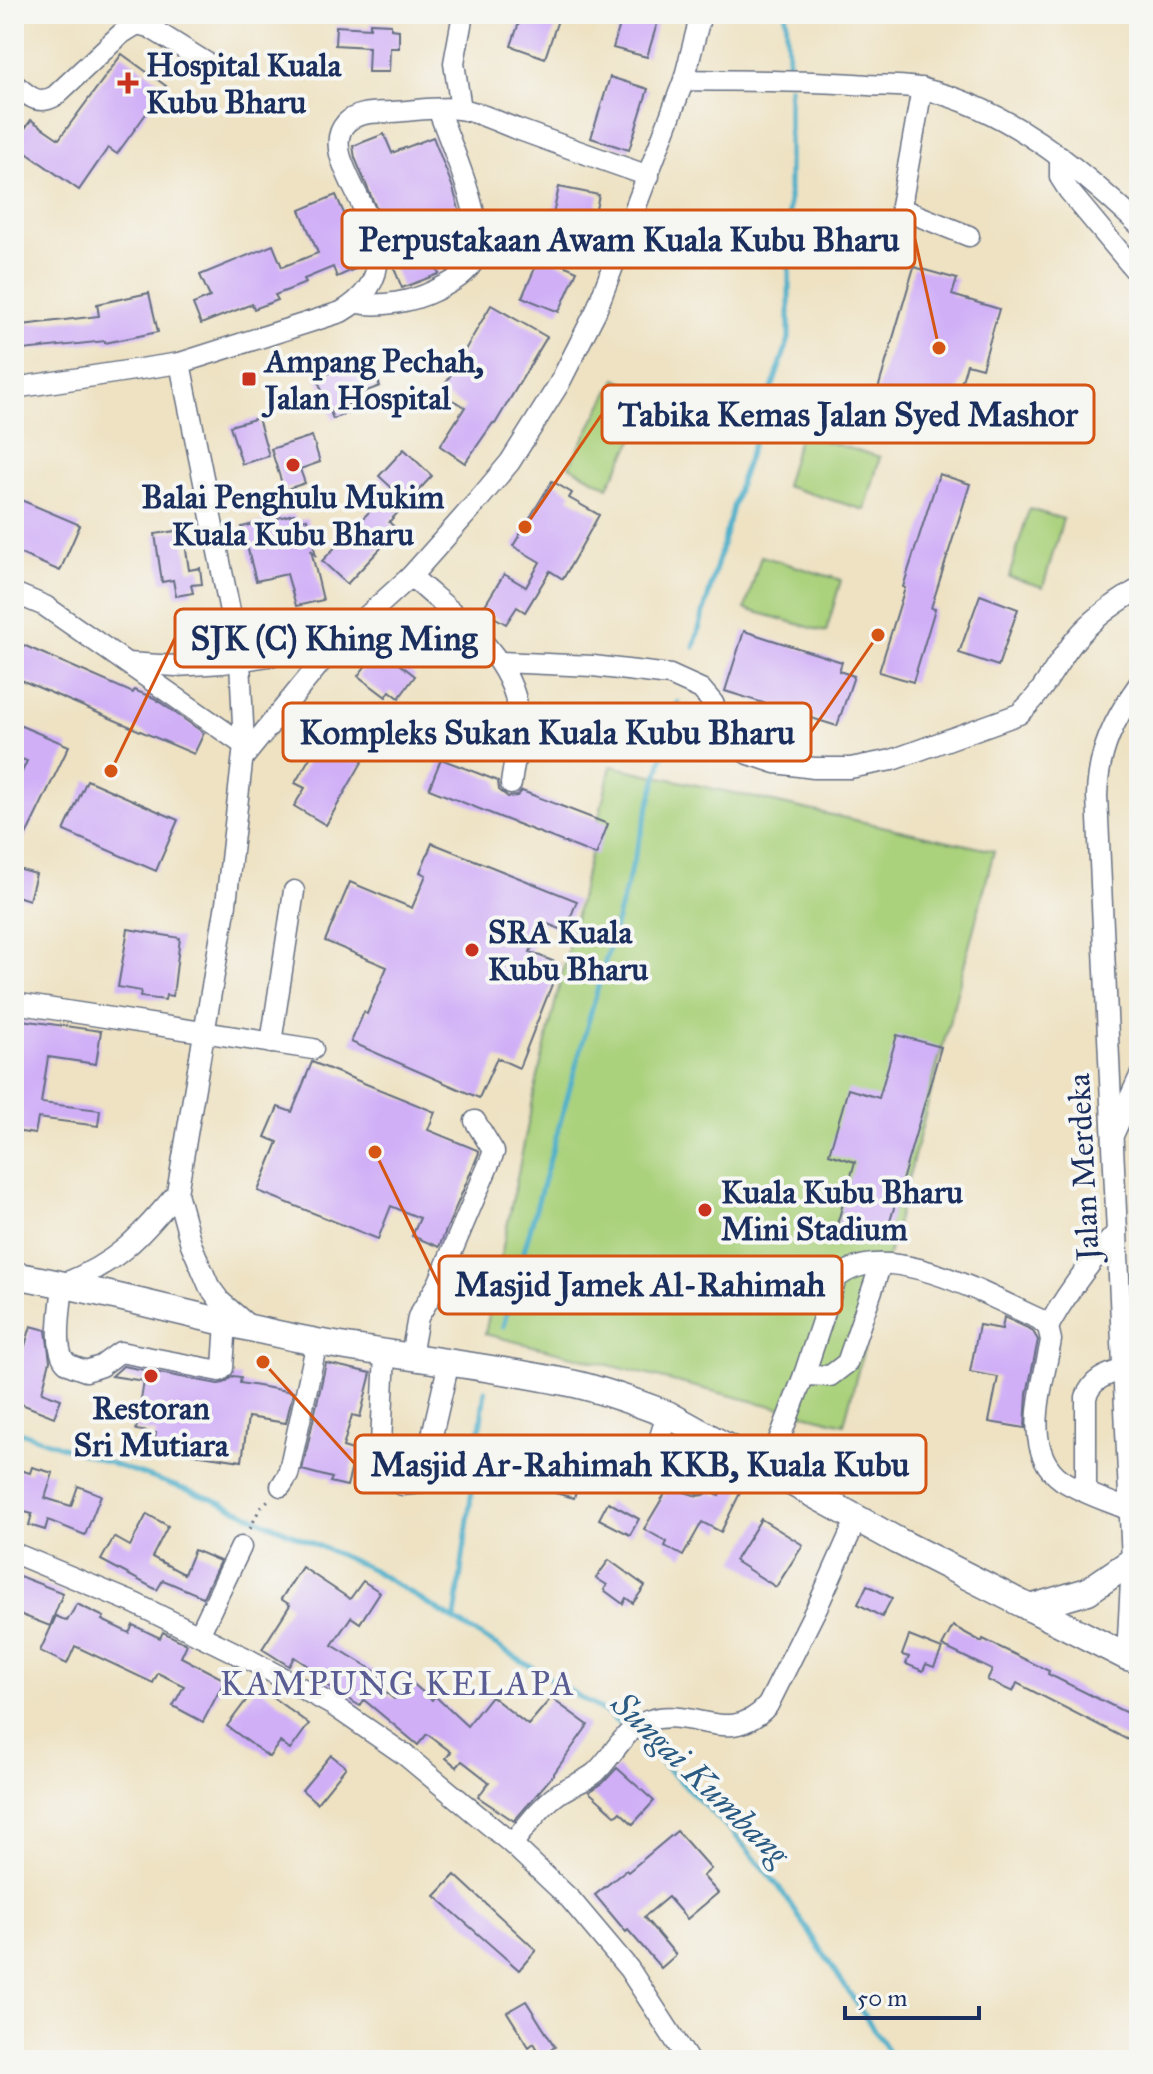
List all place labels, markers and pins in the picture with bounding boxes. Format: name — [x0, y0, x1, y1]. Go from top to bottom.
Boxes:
place label: Hospital Kuala Kubu Bharu — [146, 46, 343, 122]
marker: Hospital Kuala Kubu Bharu — [117, 72, 139, 94]
callout: Perpustakaan Awam Kuala Kubu Bharu — [342, 210, 915, 268]
place label: Ampang Pechah, Jalan Hospital — [261, 342, 484, 418]
marker: Ampang Pechah, Jalan Hospital — [240, 370, 258, 388]
callout: Tabika Kemas Jalan Syed Mashor — [602, 385, 1094, 443]
marker: Balai Penghulu Mukim Kuala Kubu Bharu — [284, 456, 302, 474]
place label: Balai Penghulu Mukim Kuala Kubu Bharu — [142, 478, 445, 554]
callout: SJK (C) Khing Ming — [175, 609, 494, 667]
callout: Kompleks Sukan Kuala Kubu Bharu — [283, 703, 811, 761]
place label: SRA Kuala Kubu Bharu — [488, 913, 648, 989]
marker: SRA Kuala Kubu Bharu — [463, 941, 481, 959]
place label: Kuala Kubu Bharu Mini Stadium — [721, 1173, 963, 1249]
marker: Kuala Kubu Bharu Mini Stadium — [696, 1201, 714, 1219]
callout: Masjid Jamek Al-Rahimah — [439, 1256, 842, 1314]
marker: Restoran Sri Mutiara — [142, 1367, 160, 1385]
place label: Restoran Sri Mutiara — [74, 1389, 230, 1465]
callout: Masjid Ar-Rahimah KKB, Kuala Kubu — [355, 1435, 926, 1493]

